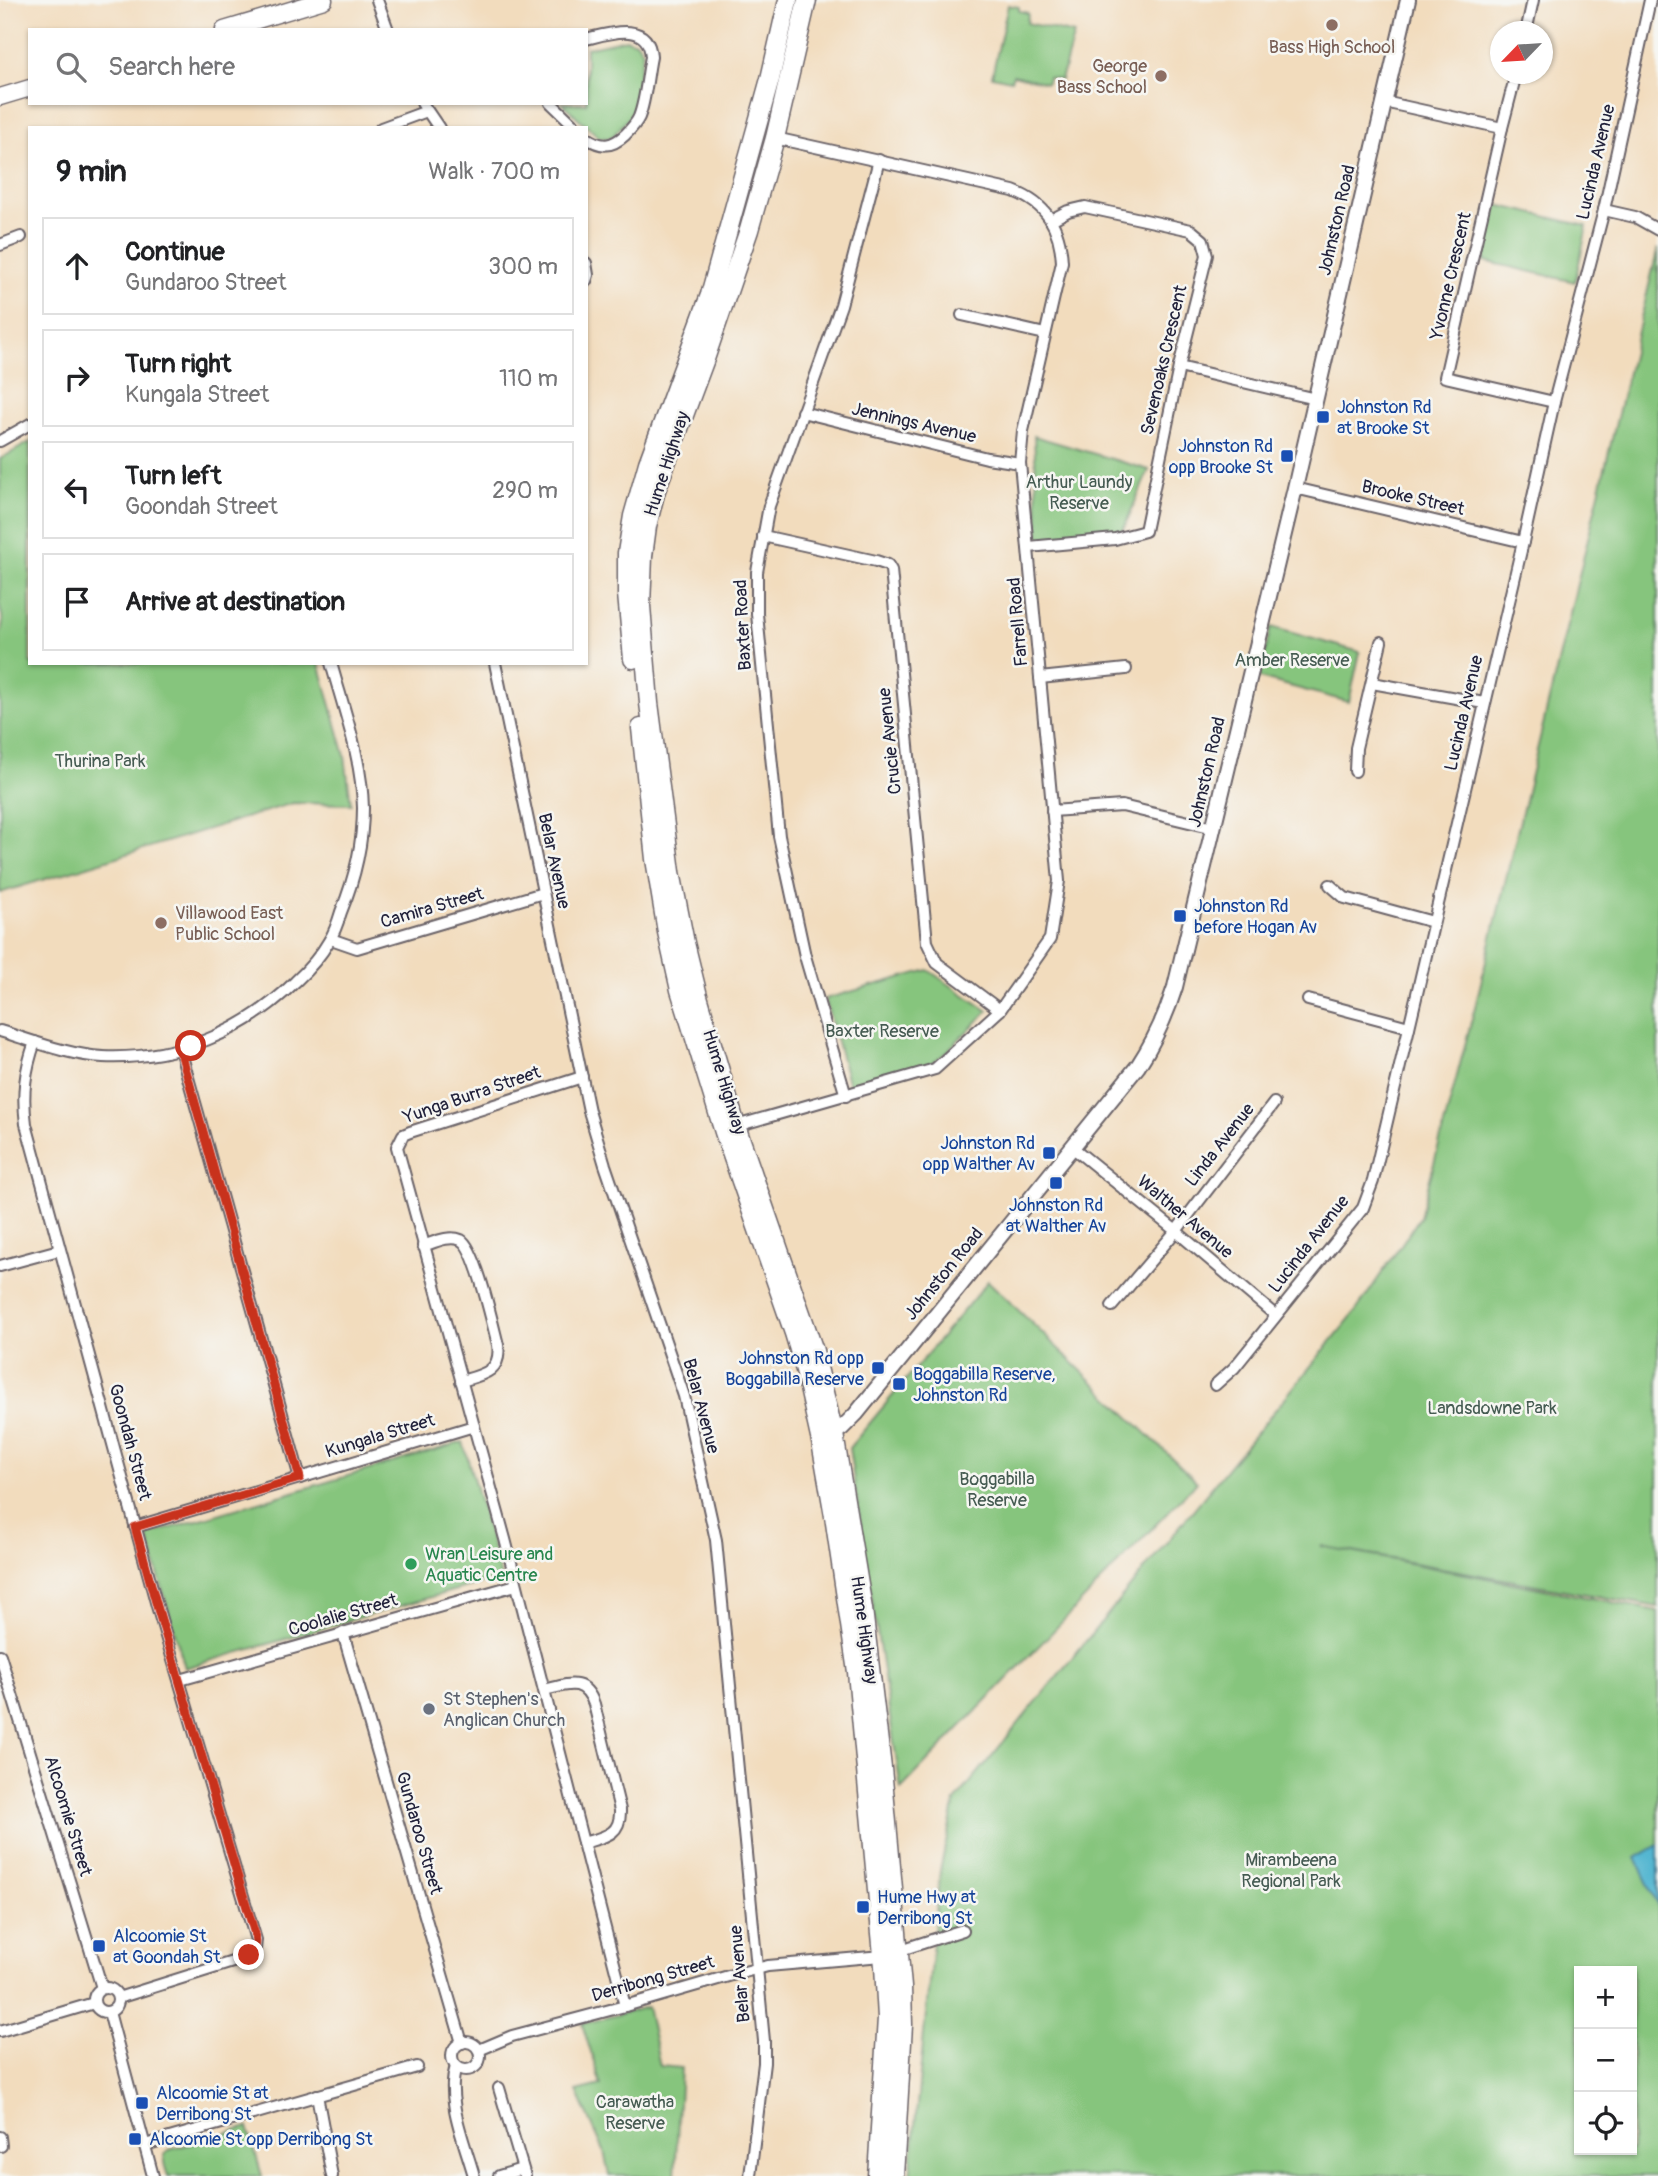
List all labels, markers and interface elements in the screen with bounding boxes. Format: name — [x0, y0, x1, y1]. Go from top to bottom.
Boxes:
marker: Bass High School — [1324, 17, 1340, 33]
north arrow — [1490, 21, 1553, 84]
search box — [28, 28, 588, 105]
place label: Bass High School — [1269, 36, 1395, 59]
icon: search — [52, 48, 90, 86]
text: Search here — [108, 51, 235, 83]
place label: George Bass School — [1057, 55, 1147, 99]
marker: George Bass School — [1153, 68, 1169, 84]
street label: Lucinda Avenue — [1572, 102, 1621, 222]
text: 9 min — [56, 153, 127, 190]
text: Walk · 700 m — [428, 157, 560, 186]
street label: Johnston Road — [1313, 162, 1361, 278]
street label: Yvonne Crescent — [1425, 209, 1477, 343]
text: Continue — [125, 236, 225, 268]
icon: ahead — [58, 247, 96, 285]
text: 300 m — [488, 252, 558, 281]
text: Gundaroo Street — [125, 268, 287, 297]
street label: Sevenoaks Crescent — [1136, 282, 1193, 437]
text: Turn right — [125, 348, 231, 380]
icon: right — [58, 359, 96, 397]
text: 110 m — [499, 364, 558, 393]
text: Kungala Street — [125, 380, 269, 409]
place label: Johnston Rd at Brooke St — [1337, 396, 1432, 440]
street label: Jennings Avenue — [850, 398, 979, 449]
street label: Hume Highway — [639, 408, 695, 519]
marker: Johnston Rd at Brooke St — [1315, 409, 1331, 425]
place label: Johnston Rd opp Brooke St — [1169, 435, 1274, 479]
marker: Johnston Rd opp Brooke St — [1279, 448, 1295, 464]
text: Turn left — [125, 460, 221, 492]
icon: left — [58, 471, 96, 509]
park label: Arthur Laundy Reserve — [1025, 471, 1133, 515]
street label: Brooke Street — [1359, 475, 1467, 521]
text: 290 m — [492, 476, 558, 505]
text: Goondah Street — [125, 492, 278, 521]
street label: Farrell Road — [1003, 577, 1033, 667]
street label: Baxter Road — [729, 579, 757, 671]
icon: arrive — [58, 583, 96, 621]
text: Arrive at destination — [125, 586, 345, 618]
park label: Amber Reserve — [1235, 649, 1350, 672]
street label: Lucinda Avenue — [1440, 653, 1489, 773]
street label: Crucie Avenue — [873, 686, 907, 795]
street label: Johnston Road — [1183, 714, 1231, 830]
park label: Thurina Park — [55, 750, 146, 773]
street label: Belar Avenue — [533, 811, 575, 911]
street label: Camira Street — [378, 882, 487, 934]
place label: Johnston Rd before Hogan Av — [1194, 895, 1317, 939]
place label: Villawood East Public School — [175, 902, 284, 946]
marker: Johnston Rd before Hogan Av — [1172, 908, 1188, 924]
marker: Villawood East Public School — [153, 915, 169, 931]
park label: Baxter Reserve — [825, 1020, 939, 1043]
street label: Hume Highway — [697, 1026, 751, 1138]
route start — [175, 1030, 206, 1061]
street label: Yunga Burra Street — [399, 1060, 544, 1130]
street label: Linda Avenue — [1180, 1099, 1260, 1191]
place label: Johnston Rd opp Walther Av — [923, 1132, 1035, 1176]
marker: Johnston Rd opp Walther Av — [1041, 1145, 1057, 1161]
street label: Walther Avenue — [1132, 1170, 1238, 1264]
marker: Johnston Rd at Walther Av — [1048, 1175, 1064, 1191]
street label: Lucinda Avenue — [1264, 1190, 1354, 1298]
place label: Johnston Rd at Walther Av — [1006, 1194, 1106, 1238]
street label: Johnston Road — [900, 1223, 988, 1325]
place label: Johnston Rd opp Boggabilla Reserve — [725, 1347, 864, 1391]
street label: Belar Avenue — [677, 1356, 725, 1456]
marker: Johnston Rd opp Boggabilla Reserve — [870, 1360, 886, 1376]
place label: Boggabilla Reserve, Johnston Rd — [913, 1363, 1056, 1407]
marker: Boggabilla Reserve, Johnston Rd — [891, 1376, 907, 1392]
street label: Goondah Street — [103, 1381, 157, 1503]
park label: Landsdowne Park — [1427, 1397, 1557, 1420]
street label: Kungala Street — [323, 1408, 438, 1464]
park label: Boggabilla Reserve — [959, 1468, 1035, 1512]
place label: Wran Leisure and Aquatic Centre — [425, 1543, 553, 1587]
marker: Wran Leisure and Aquatic Centre — [403, 1556, 419, 1572]
street label: Hume Highway — [845, 1574, 883, 1686]
street label: Coolalie Street — [286, 1588, 401, 1642]
place label: St Stephen's Anglican Church — [443, 1688, 565, 1732]
marker: St Stephen's Anglican Church — [421, 1701, 437, 1717]
street label: Alcoomie Street — [39, 1753, 97, 1880]
street label: Gundaroo Street — [391, 1769, 448, 1898]
park label: Mirambeena Regional Park — [1241, 1849, 1341, 1893]
place label: Hume Hwy at Derribong St — [877, 1886, 977, 1930]
marker: Hume Hwy at Derribong St — [855, 1899, 871, 1915]
street label: Belar Avenue — [724, 1924, 756, 2024]
place label: Alcoomie St at Goondah St — [113, 1925, 221, 1969]
marker: Alcoomie St at Goondah St — [91, 1938, 107, 1954]
route end — [233, 1939, 264, 1970]
street label: Derribong Street — [589, 1950, 718, 2007]
map controls — [1574, 1966, 1637, 2155]
button: + — [1574, 1966, 1637, 2029]
button: − — [1574, 2029, 1637, 2092]
place label: Alcoomie St at Derribong St — [156, 2082, 269, 2126]
park label: Carawatha Reserve — [596, 2091, 674, 2135]
button: locate — [1574, 2092, 1637, 2155]
marker: Alcoomie St at Derribong St — [134, 2095, 150, 2111]
place label: Alcoomie St opp Derribong St — [149, 2128, 373, 2151]
marker: Alcoomie St opp Derribong St — [127, 2131, 143, 2147]

